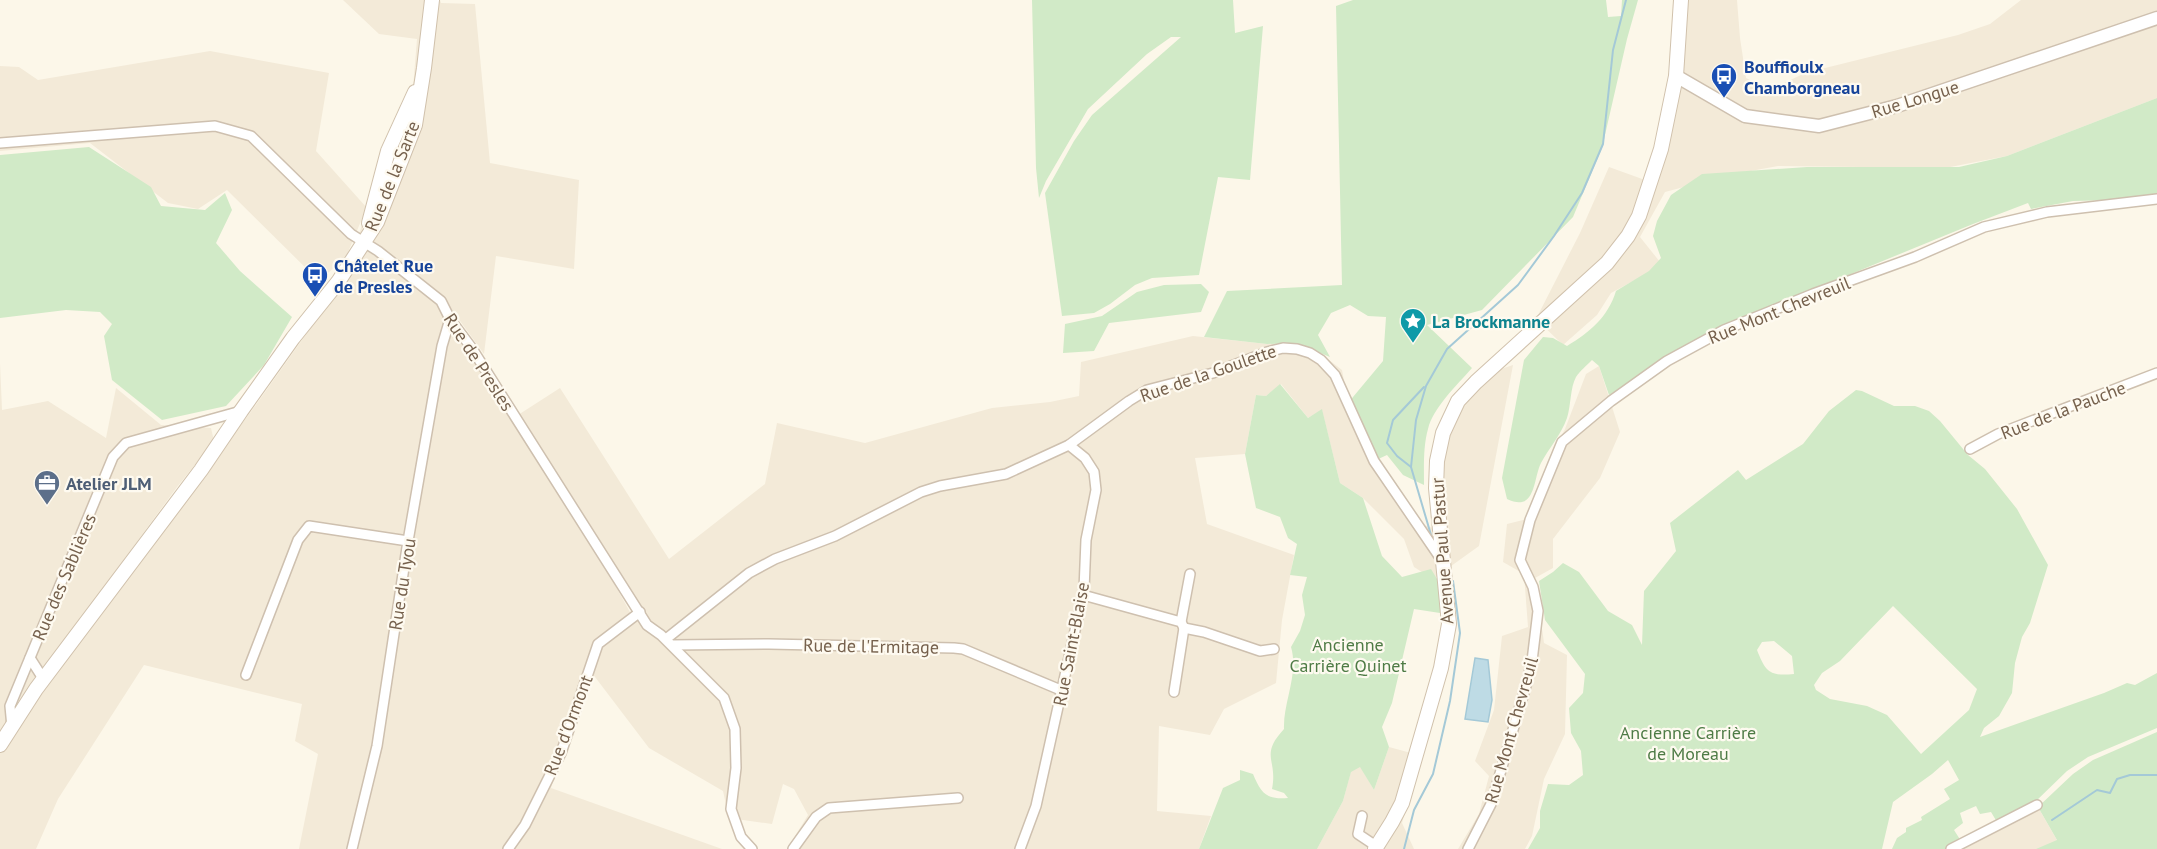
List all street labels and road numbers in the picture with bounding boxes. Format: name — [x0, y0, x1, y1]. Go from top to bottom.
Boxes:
street label: Rue Longue — [1868, 75, 1962, 123]
street label: Rue de la Sarte — [359, 117, 425, 235]
street label: Rue Mont Chevreuil — [1704, 271, 1854, 349]
street label: Rue de Presles — [439, 309, 519, 415]
street label: Rue de la Goulette — [1137, 339, 1279, 407]
street label: Rue de la Pauche — [1997, 376, 2129, 444]
street label: Avenue Paul Pastur — [1425, 477, 1459, 625]
street label: Rue des Sablières — [27, 510, 101, 644]
street label: Rue du Tyou — [383, 536, 421, 632]
street label: Rue Saint-Blaise — [1048, 580, 1094, 708]
street label: Rue de l'Ermitage — [803, 633, 939, 659]
street label: Rue Mont Chevreuil — [1479, 653, 1543, 806]
street label: Rue d'Ormont — [538, 672, 598, 778]

